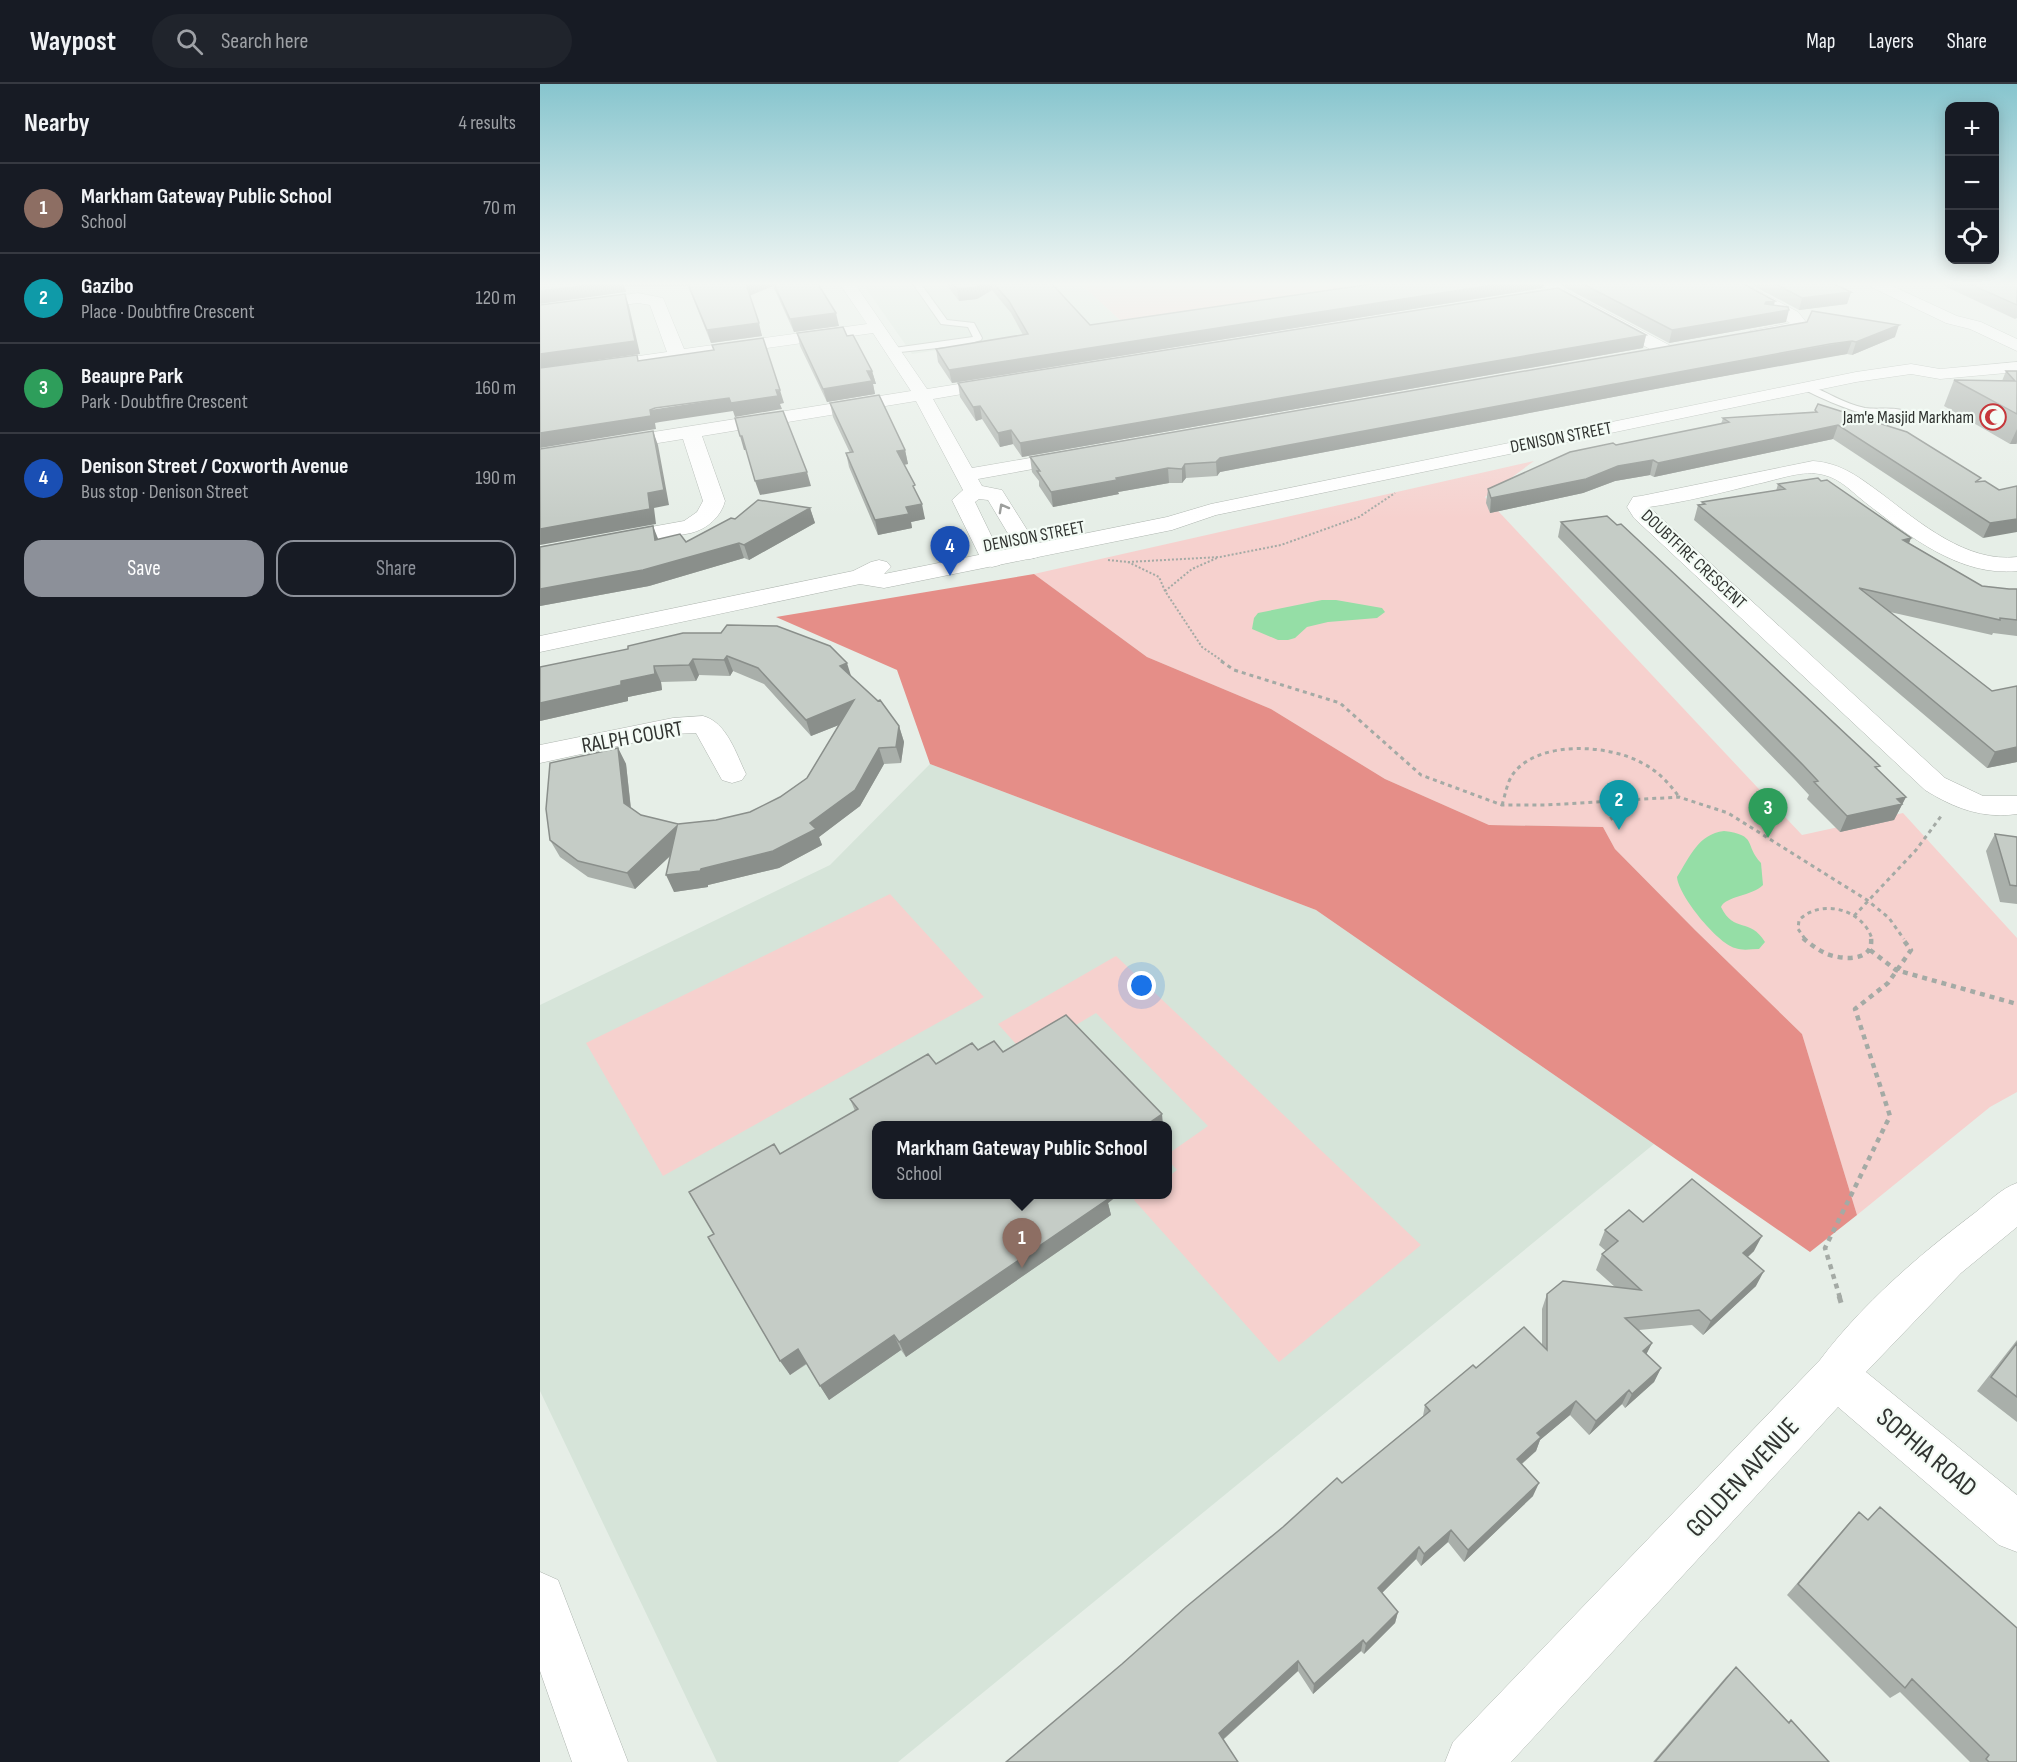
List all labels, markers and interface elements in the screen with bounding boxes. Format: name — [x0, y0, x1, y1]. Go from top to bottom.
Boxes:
search box — [152, 14, 572, 68]
text: Waypost — [30, 25, 116, 58]
icon: search — [173, 25, 206, 58]
text: Search here — [221, 28, 308, 55]
text: Map — [1806, 29, 1835, 54]
text: Layers — [1868, 29, 1914, 54]
text: Share — [1947, 29, 1987, 54]
map controls — [1945, 102, 1999, 264]
button: + — [1945, 102, 1999, 156]
text: Nearby — [24, 108, 90, 139]
text: 4 results — [459, 111, 516, 135]
button: − — [1945, 156, 1999, 210]
text: Markham Gateway Public School — [81, 183, 332, 210]
text: 1 — [40, 196, 47, 220]
text: 70 m — [483, 196, 516, 220]
text: School — [81, 210, 126, 234]
button: locate — [1945, 210, 1999, 264]
text: Gazibo — [81, 273, 134, 300]
text: 2 — [39, 286, 48, 310]
text: 120 m — [476, 286, 516, 310]
text: Place · Doubtfire Crescent — [81, 300, 254, 324]
text: Beaupre Park — [81, 363, 183, 390]
text: 3 — [39, 376, 48, 400]
text: 160 m — [475, 376, 516, 400]
text: Park · Doubtfire Crescent — [81, 390, 248, 414]
mosque icon: Jam'e Masjid Markham — [1978, 402, 2008, 432]
place label: Jam'e Masjid Markham — [1842, 407, 1974, 428]
street label: DENISON STREET — [1509, 417, 1614, 458]
text: Denison Street / Coxworth Avenue — [81, 453, 349, 480]
text: 4 — [39, 466, 48, 490]
text: 190 m — [475, 466, 516, 490]
text: Bus stop · Denison Street — [81, 480, 248, 504]
one-way arrow — [999, 504, 1010, 514]
street label: DOUBTFIRE CRESCENT — [1637, 505, 1751, 613]
street label: DENISON STREET — [982, 516, 1087, 557]
pin: 4 — [930, 526, 970, 576]
button: Save — [24, 540, 264, 597]
button: Share — [276, 540, 516, 597]
street label: RALPH COURT — [579, 715, 685, 760]
pin: 2 — [1600, 780, 1638, 830]
pin: 3 — [1748, 788, 1788, 838]
your location — [1127, 971, 1156, 1000]
popup — [872, 1121, 1172, 1199]
text: Markham Gateway Public School — [897, 1135, 1147, 1162]
text: School — [897, 1162, 942, 1186]
pin: 1 — [1002, 1218, 1042, 1268]
street label: SOPHIA ROAD — [1870, 1401, 1983, 1504]
street label: GOLDEN AVENUE — [1679, 1411, 1806, 1544]

